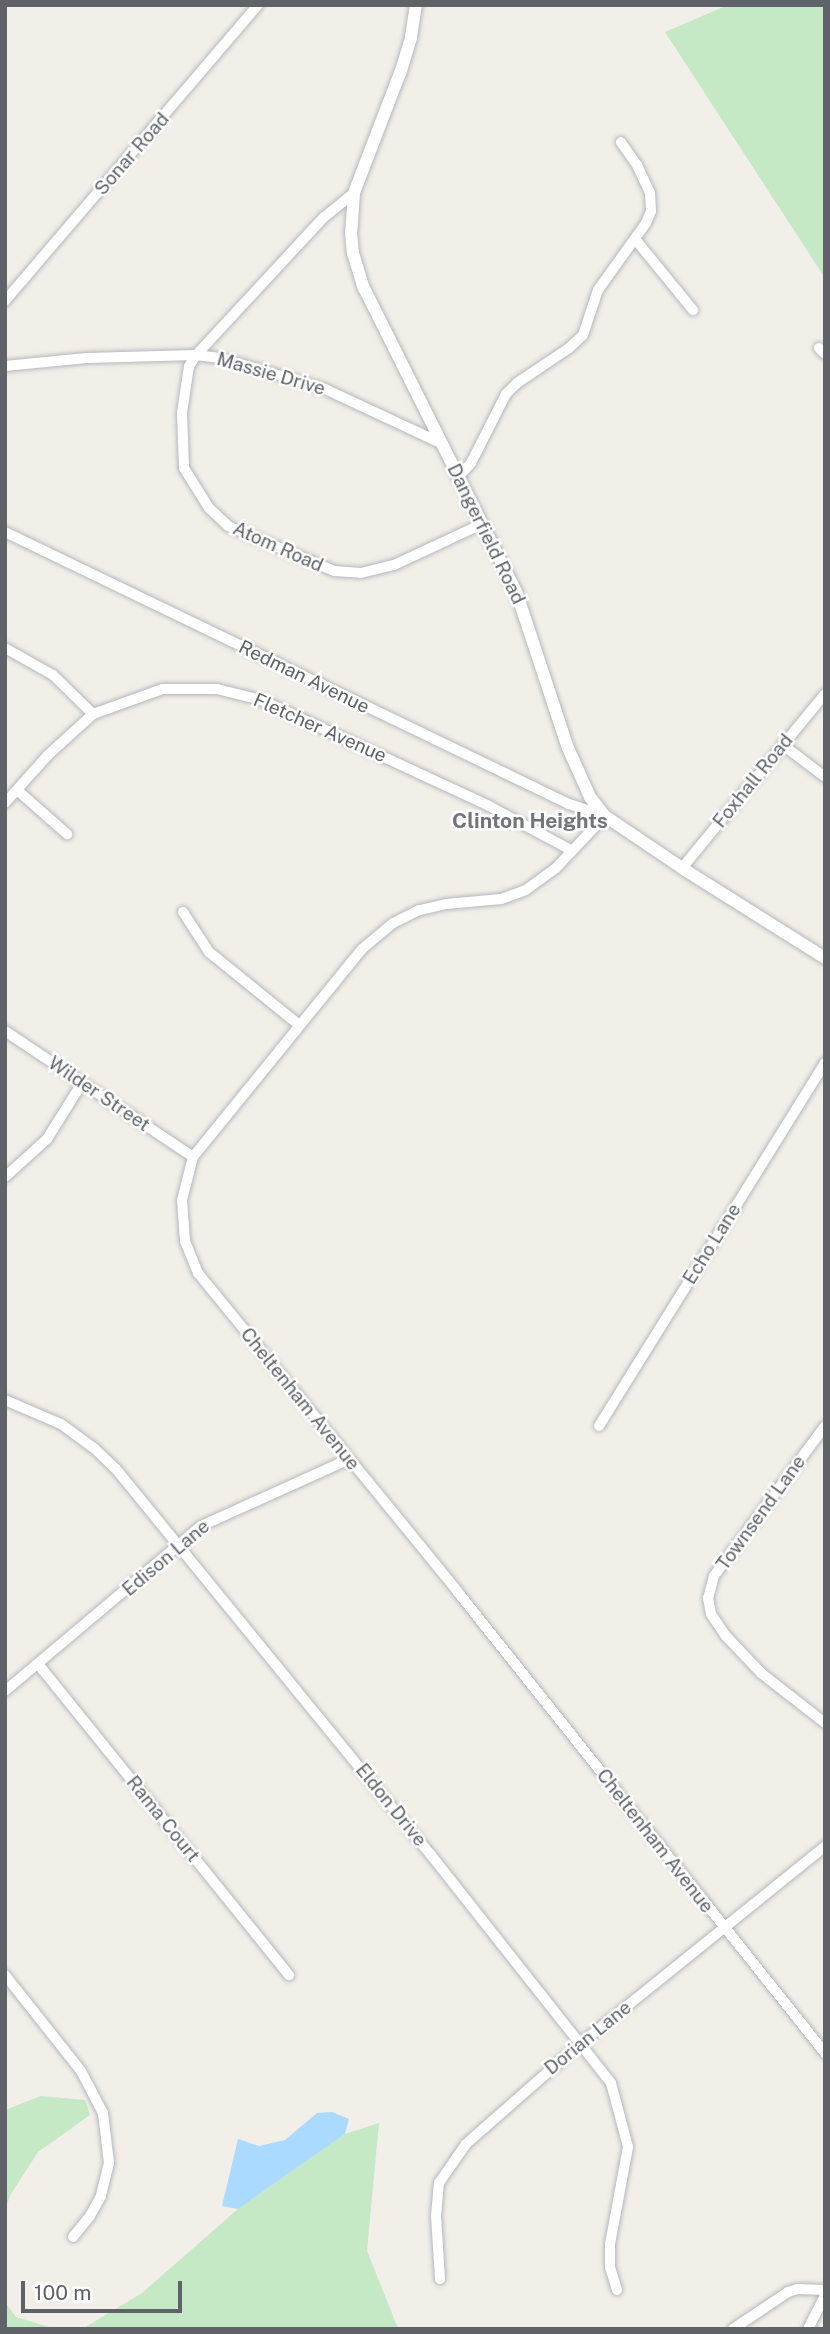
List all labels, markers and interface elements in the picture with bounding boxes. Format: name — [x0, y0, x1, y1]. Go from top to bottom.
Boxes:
street label: Sonar Road — [90, 108, 174, 200]
street label: Massie Drive — [214, 348, 328, 400]
street label: Dangerfield Road — [442, 460, 530, 608]
street label: Atom Road — [229, 517, 327, 577]
street label: Redman Avenue — [235, 636, 373, 718]
street label: Fletcher Avenue — [250, 688, 390, 768]
street label: Foxhall Road — [708, 730, 798, 832]
district label: Clinton Heights — [452, 808, 608, 834]
street label: Wilder Street — [44, 1052, 154, 1136]
street label: Echo Lane — [678, 1199, 746, 1289]
street label: Cheltenham Avenue — [236, 1323, 364, 1475]
street label: Townsend Lane — [712, 1451, 810, 1575]
street label: Edison Lane — [118, 1515, 214, 1601]
street label: Eldon Drive — [351, 1759, 431, 1851]
street label: Cheltenham Avenue — [592, 1764, 718, 1918]
street label: Rama Court — [121, 1771, 205, 1867]
street label: Dorian Lane — [540, 1996, 636, 2080]
scale bar — [24, 2268, 186, 2312]
text: 100 m — [34, 2280, 91, 2305]

